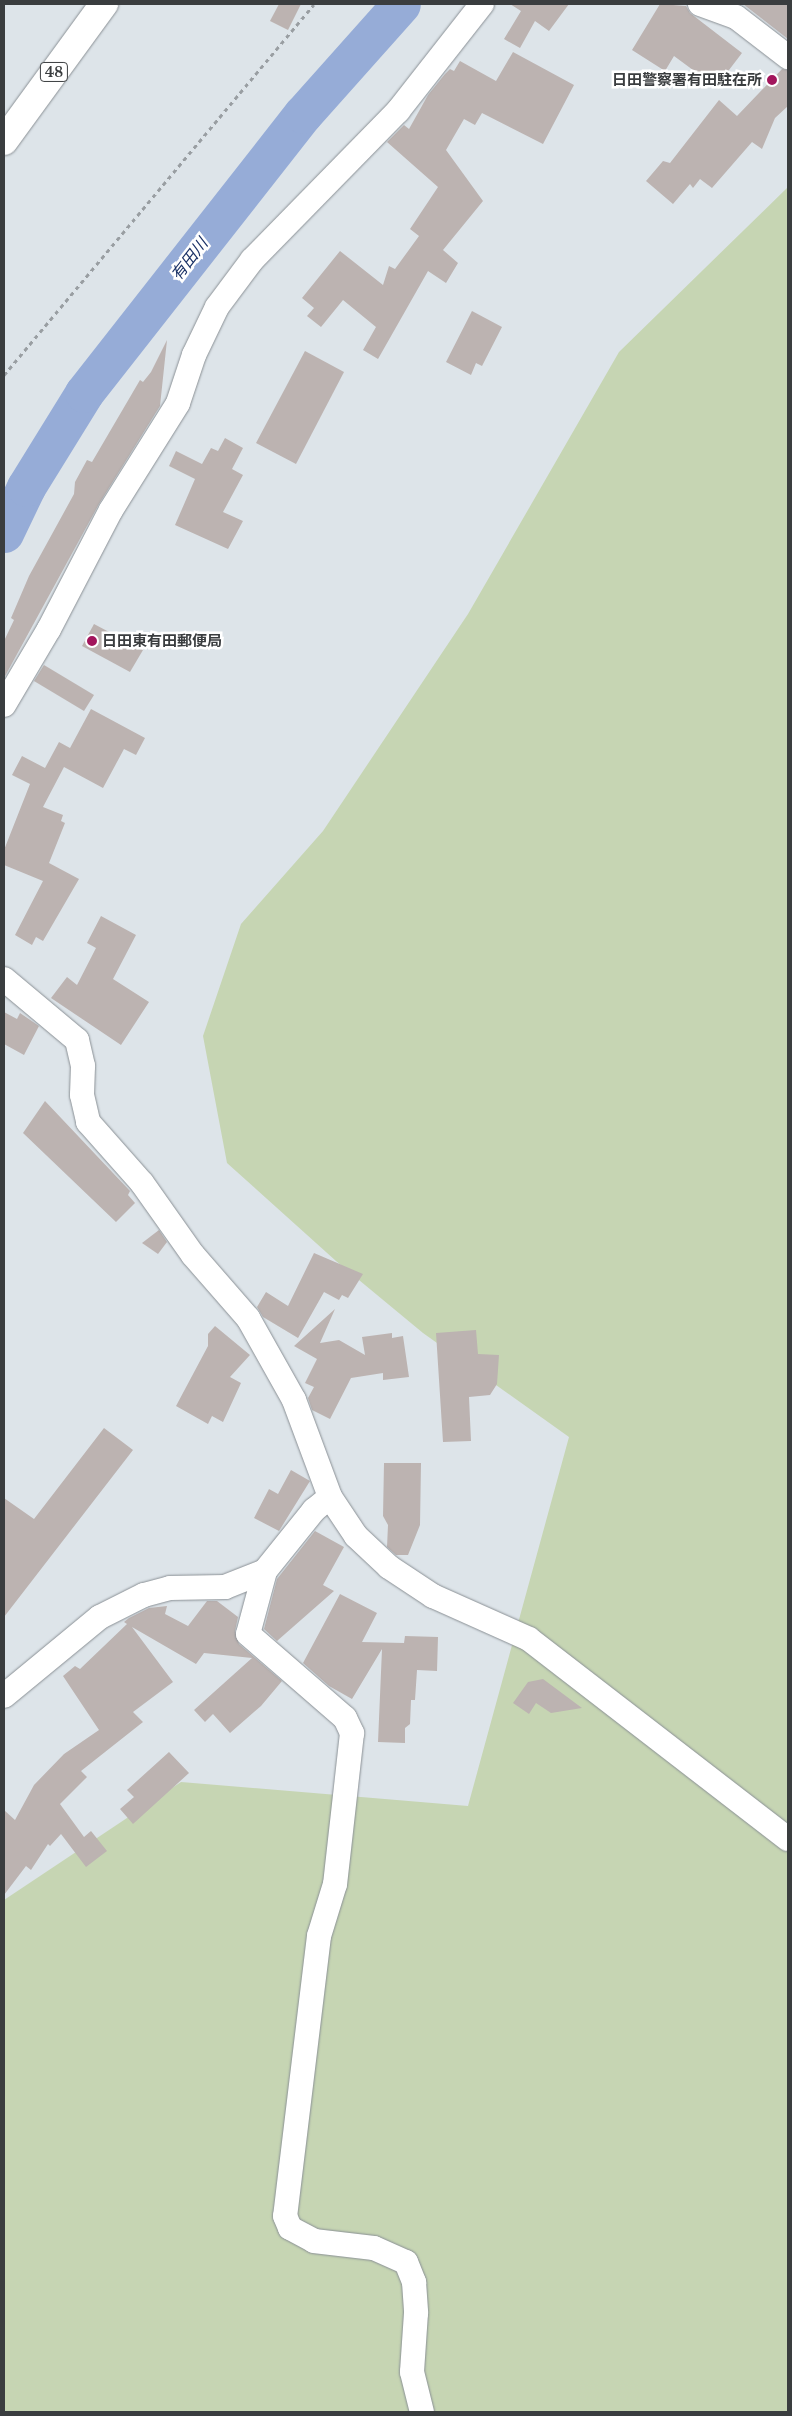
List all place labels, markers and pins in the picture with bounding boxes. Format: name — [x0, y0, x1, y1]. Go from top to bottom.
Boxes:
place label: 日田警察署有田駐在所 — [612, 71, 762, 89]
marker: 日田警察署有田駐在所 — [766, 74, 778, 86]
place label: 日田東有田郵便局 — [102, 632, 222, 650]
marker: 日田東有田郵便局 — [86, 635, 98, 647]

